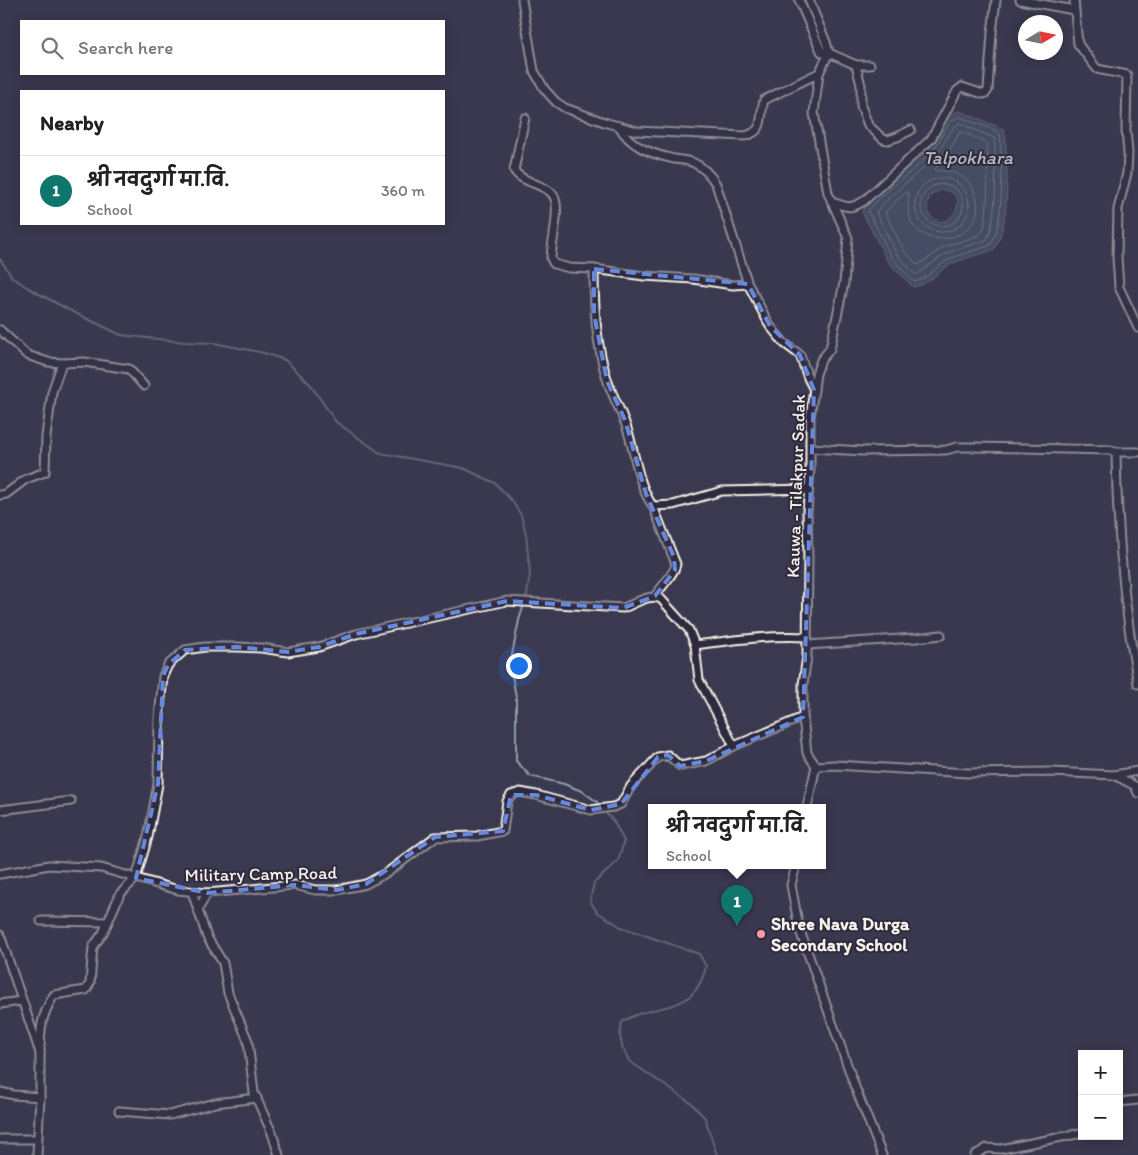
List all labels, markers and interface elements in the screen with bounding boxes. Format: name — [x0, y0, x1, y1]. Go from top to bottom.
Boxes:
north arrow — [1018, 15, 1063, 60]
search box — [20, 20, 445, 75]
icon: search — [38, 34, 66, 62]
text: Search here — [78, 36, 173, 59]
text: Nearby — [40, 110, 104, 135]
water label: Talpokhara — [923, 146, 1013, 169]
text: श्री नवदुर्गा मा.वि. — [87, 168, 229, 191]
text: 1 — [52, 181, 60, 200]
text: 360 m — [381, 181, 425, 200]
text: School — [87, 200, 133, 219]
street label: Kauwa - Tilakpur Sadak — [782, 393, 810, 578]
your location — [506, 653, 532, 679]
popup — [648, 804, 826, 869]
text: श्री नवदुर्गा मा.वि. — [666, 814, 808, 837]
text: School — [666, 846, 711, 865]
street label: Military Camp Road — [184, 862, 338, 886]
pin: 1 — [721, 885, 753, 926]
place label: Shree Nava Durga Secondary School — [771, 913, 910, 956]
marker: Shree Nava Durga Secondary School — [755, 928, 767, 940]
map controls — [1078, 1050, 1123, 1140]
button: + — [1078, 1050, 1123, 1095]
button: − — [1078, 1095, 1123, 1140]

